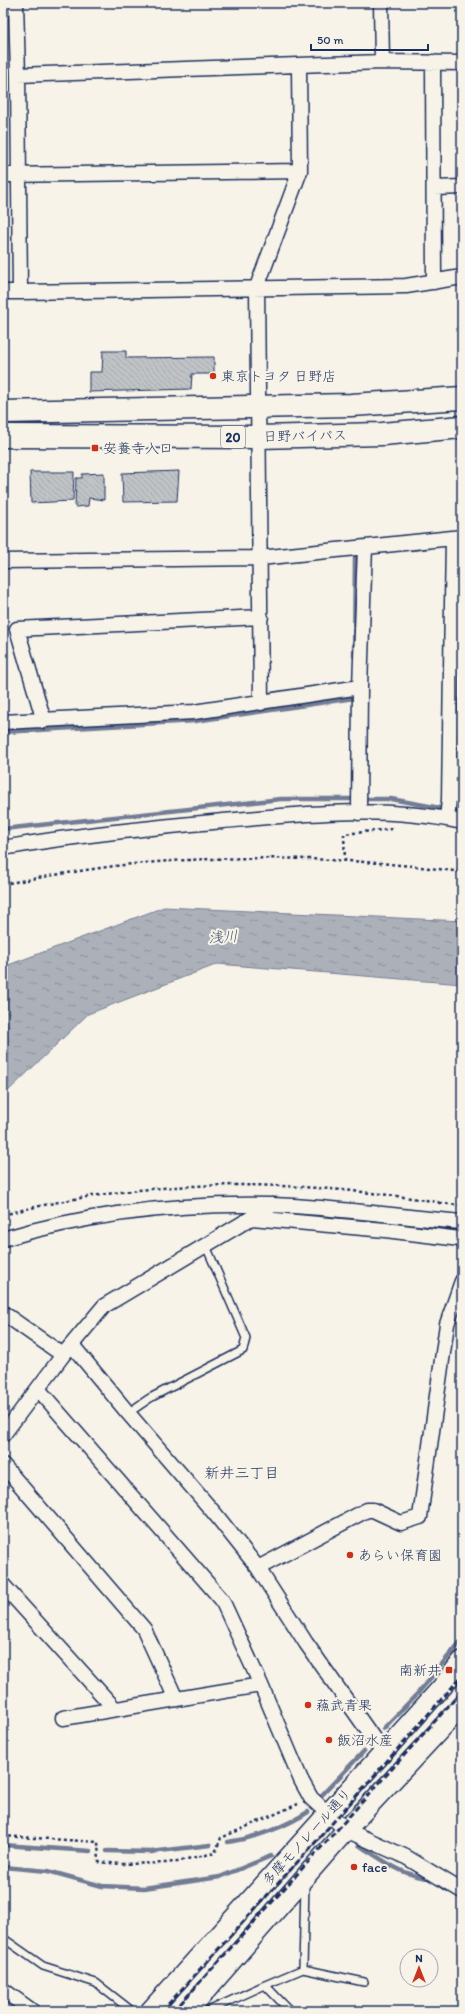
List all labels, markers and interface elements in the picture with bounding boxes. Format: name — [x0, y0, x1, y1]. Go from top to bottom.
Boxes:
scale bar — [311, 26, 428, 52]
text: 50 m — [317, 33, 343, 47]
place label: 東京トヨタ 日野店 — [221, 368, 336, 385]
marker: 東京トヨタ 日野店 — [208, 371, 218, 381]
road number: 20 — [221, 426, 245, 448]
street label: 日野バイパス — [263, 427, 347, 445]
place label: 安養寺入口 — [103, 440, 173, 457]
marker: 安養寺入口 — [90, 443, 100, 453]
water label: 浅川 — [207, 927, 239, 947]
district label: 新井三丁目 — [204, 1464, 280, 1482]
place label: あらい保育園 — [358, 1547, 442, 1564]
marker: あらい保育園 — [345, 1550, 355, 1560]
place label: 南新井 — [399, 1662, 441, 1679]
marker: 南新井 — [444, 1665, 454, 1675]
place label: 蘓武青果 — [316, 1697, 372, 1714]
marker: 蘓武青果 — [303, 1700, 313, 1710]
place label: 飯沼水産 — [337, 1732, 393, 1749]
marker: 飯沼水産 — [324, 1735, 334, 1745]
street label: 多摩モノレール通り — [259, 1785, 355, 1889]
place label: face — [362, 1859, 388, 1876]
marker: face — [349, 1862, 359, 1872]
north arrow — [399, 1948, 439, 1988]
text: N — [415, 1952, 423, 1965]

